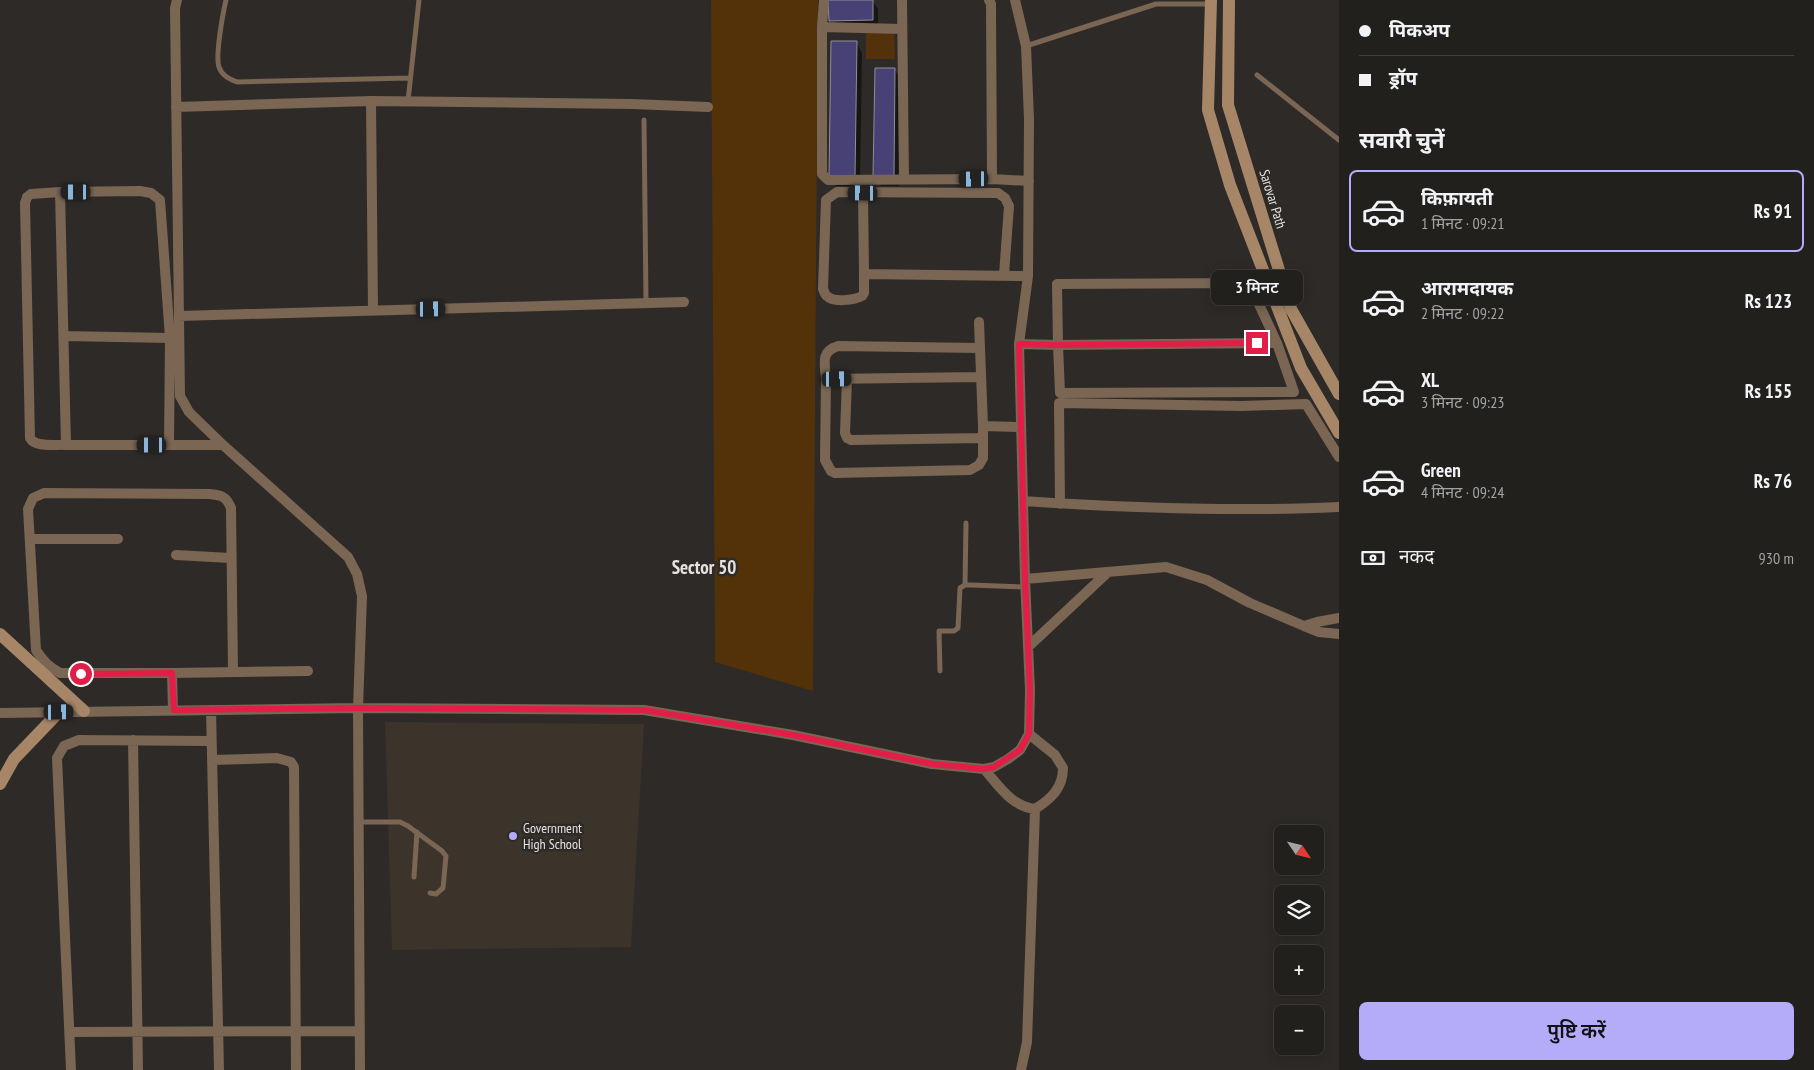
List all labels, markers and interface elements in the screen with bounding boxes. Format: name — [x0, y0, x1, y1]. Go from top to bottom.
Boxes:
text: पिकअप — [1389, 18, 1450, 42]
text: ड्रॉप — [1389, 66, 1417, 90]
text: सवारी चुनें — [1359, 126, 1444, 154]
street label: Sarovar Path — [1256, 167, 1290, 231]
car — [958, 171, 989, 187]
car — [61, 185, 91, 200]
car — [847, 185, 878, 201]
text: किफ़ायती — [1421, 186, 1493, 210]
icon: car — [1361, 189, 1406, 234]
text: Rs 91 — [1754, 199, 1792, 223]
text: 1 मिनट · 09:21 — [1421, 213, 1505, 233]
callout: 3 मिनट — [1211, 270, 1303, 306]
text: आरामदायक — [1421, 276, 1513, 300]
text: 3 मिनट — [1235, 277, 1279, 297]
icon: car — [1361, 279, 1406, 324]
text: Rs 123 — [1745, 289, 1792, 313]
car — [415, 301, 446, 317]
text: 2 मिनट · 09:22 — [1421, 303, 1505, 323]
route end — [1246, 332, 1268, 354]
text: XL — [1421, 368, 1439, 392]
icon: car — [1361, 369, 1406, 414]
car — [821, 371, 852, 387]
text: Rs 155 — [1745, 379, 1792, 403]
text: 3 मिनट · 09:23 — [1421, 392, 1505, 412]
car — [137, 438, 167, 453]
text: Green — [1421, 458, 1461, 482]
icon: car — [1361, 459, 1406, 504]
text: Rs 76 — [1754, 469, 1792, 493]
text: 4 मिनट · 09:24 — [1421, 482, 1505, 502]
icon: cash — [1359, 544, 1387, 572]
text: नकद — [1399, 544, 1434, 568]
text: 930 m — [1759, 548, 1794, 568]
district label: Sector 50 — [672, 555, 736, 579]
route start — [70, 663, 92, 685]
car — [43, 704, 74, 720]
place label: Government High School — [523, 819, 582, 853]
north arrow — [1274, 825, 1324, 875]
map controls — [1274, 825, 1324, 1055]
marker: Government High School — [507, 830, 519, 842]
button: layers — [1274, 885, 1324, 935]
button: + — [1274, 945, 1324, 995]
button: पुष्टि करें — [1359, 1002, 1794, 1060]
button: − — [1274, 1005, 1324, 1055]

